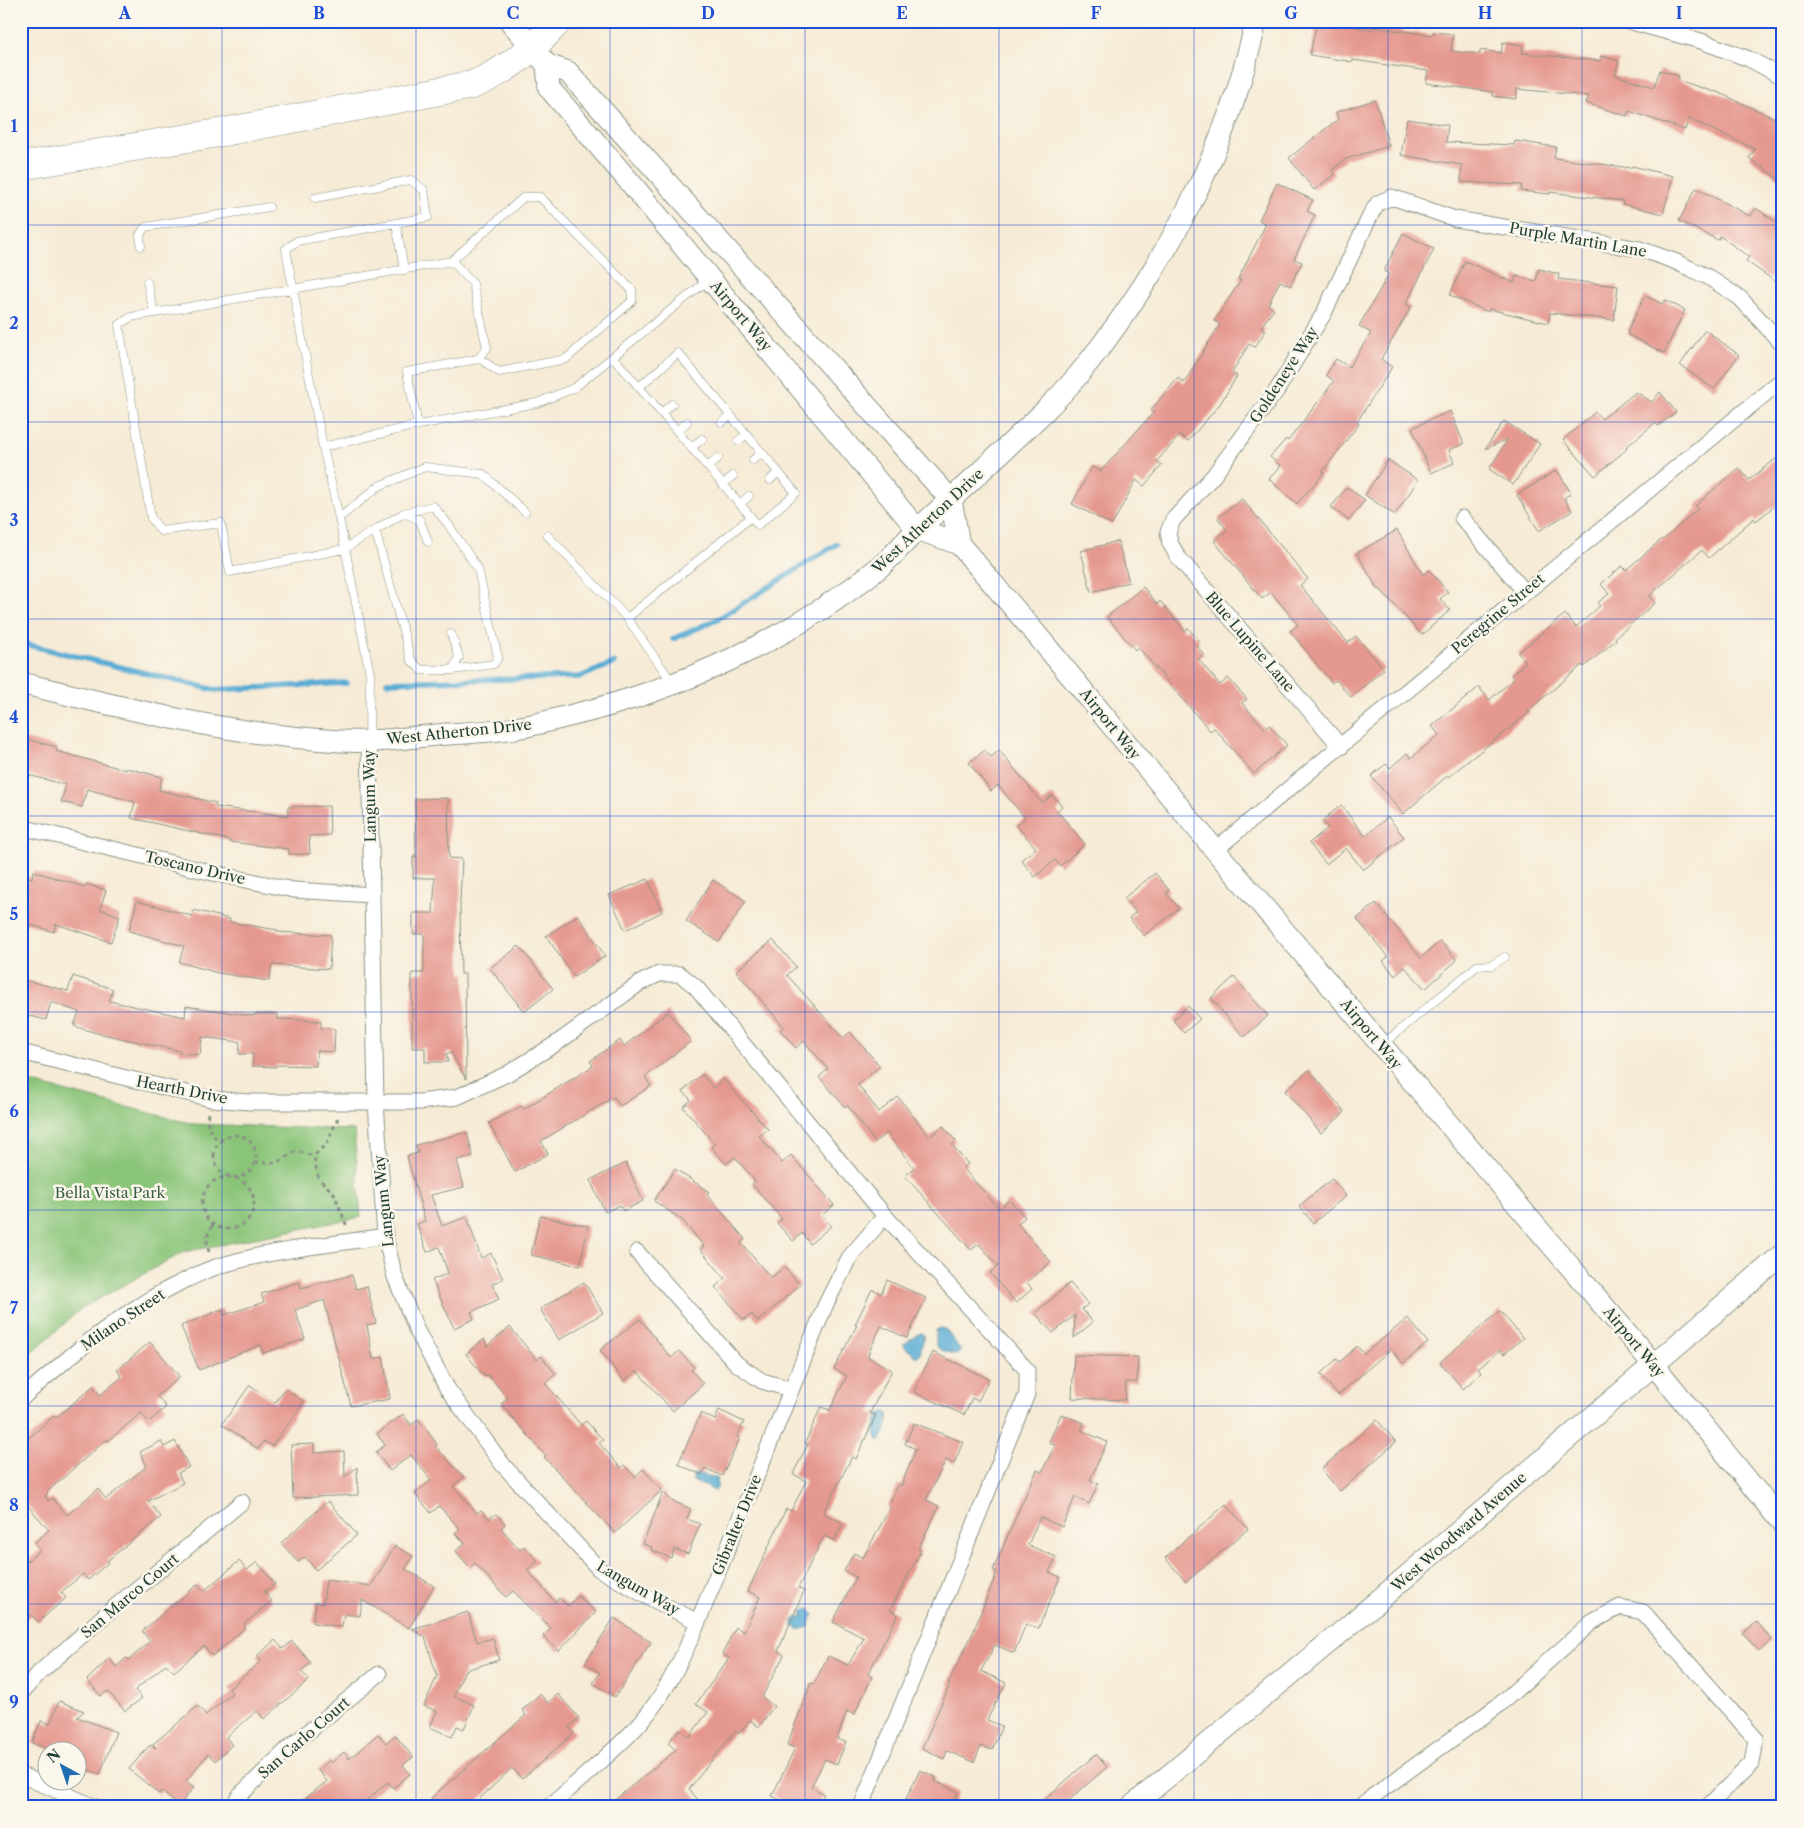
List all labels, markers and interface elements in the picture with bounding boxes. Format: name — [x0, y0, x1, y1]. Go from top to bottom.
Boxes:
text: A — [118, 3, 132, 23]
text: B — [313, 3, 325, 23]
text: C — [507, 3, 519, 23]
text: D — [701, 3, 715, 23]
text: E — [896, 3, 908, 23]
text: F — [1091, 3, 1102, 23]
text: G — [1284, 3, 1298, 23]
text: H — [1478, 3, 1492, 23]
text: I — [1676, 3, 1683, 23]
text: 1 — [10, 116, 18, 136]
street label: Purple Martin Lane — [1508, 218, 1648, 261]
street label: Airport Way — [706, 276, 777, 355]
text: 2 — [9, 313, 19, 333]
street label: Goldeneye Way — [1245, 322, 1322, 427]
street label: West Atherton Drive — [867, 464, 987, 578]
text: 3 — [9, 510, 19, 530]
street label: Peregrine Street — [1447, 569, 1549, 658]
street label: Blue Lupine Lane — [1202, 588, 1299, 696]
street label: Airport Way — [1075, 683, 1145, 764]
text: 4 — [9, 707, 19, 727]
street label: West Atherton Drive — [384, 714, 532, 749]
street label: Langum Way — [359, 749, 380, 842]
street label: Toscano Drive — [143, 847, 247, 888]
text: 5 — [10, 904, 19, 924]
street label: Airport Way — [1336, 994, 1407, 1073]
street label: Hearth Drive — [135, 1071, 229, 1108]
text: 6 — [9, 1101, 19, 1121]
street label: Langum Way — [369, 1153, 398, 1248]
park label: Bella Vista Park — [55, 1183, 167, 1202]
street label: Milano Street — [77, 1284, 169, 1355]
text: 7 — [10, 1298, 19, 1318]
street label: Airport Way — [1599, 1302, 1670, 1381]
street label: West Woodward Avenue — [1386, 1468, 1530, 1596]
street label: Gibralter Drive — [708, 1472, 765, 1578]
text: 8 — [9, 1495, 19, 1515]
street label: San Marco Court — [77, 1549, 183, 1642]
street label: Langum Way — [593, 1556, 684, 1619]
text: 9 — [9, 1692, 19, 1712]
street label: San Carlo Court — [254, 1692, 354, 1783]
north arrow — [38, 1740, 88, 1790]
text: N — [43, 1745, 64, 1767]

